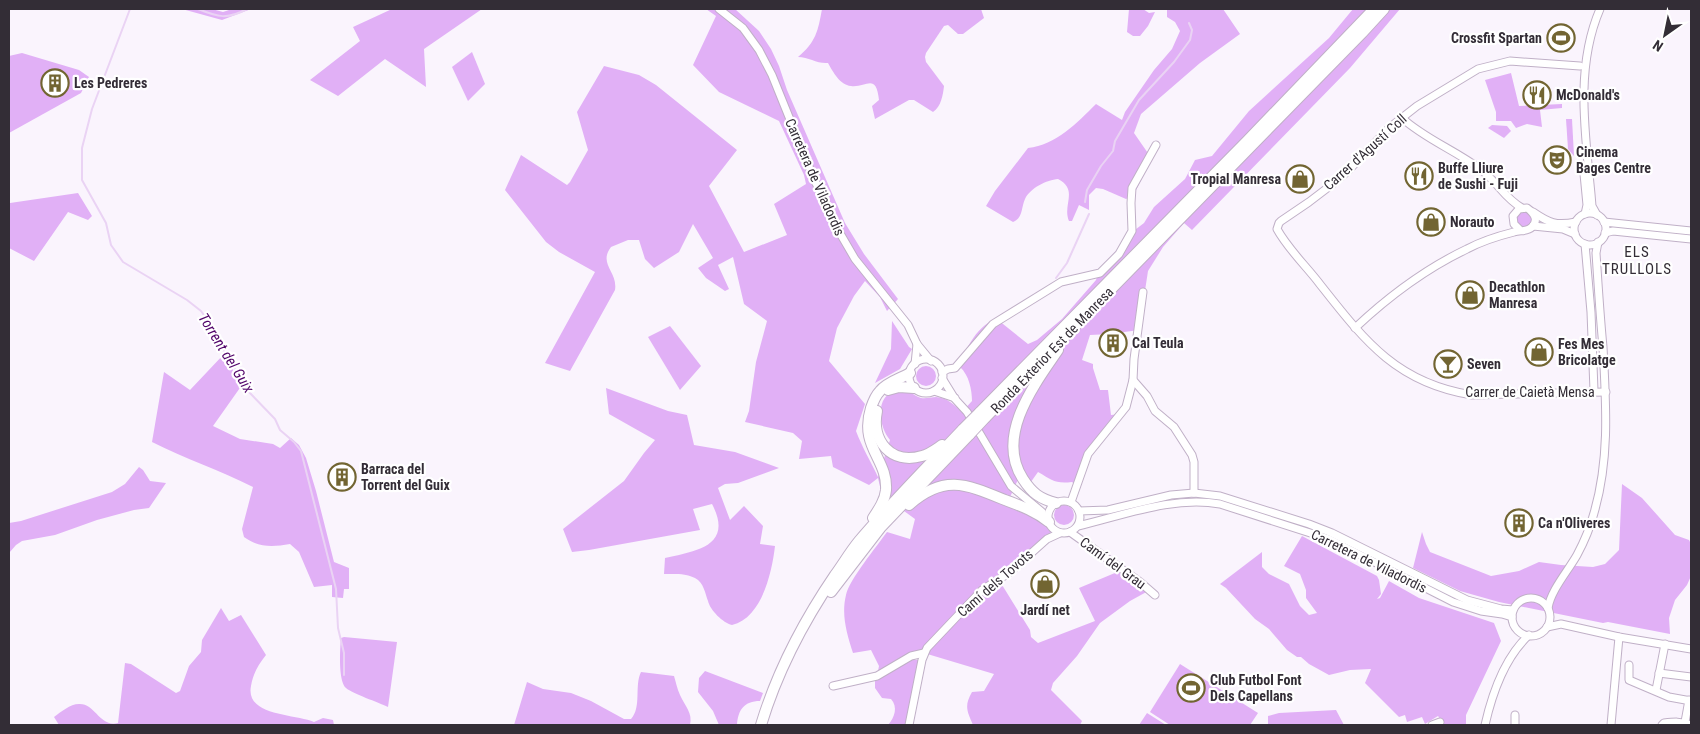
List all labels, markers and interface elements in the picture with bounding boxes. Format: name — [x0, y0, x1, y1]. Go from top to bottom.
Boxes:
north arrow — [1640, 10, 1690, 60]
sports icon: Crossfit Spartan — [1546, 23, 1576, 53]
place label: Crossfit Spartan — [1451, 30, 1542, 46]
text: N — [1650, 37, 1666, 55]
building icon: Les Pedreres — [40, 68, 70, 98]
place label: Les Pedreres — [74, 75, 147, 91]
restaurant icon: McDonald's — [1522, 80, 1552, 110]
place label: McDonald's — [1556, 87, 1620, 103]
street label: Carrer d'Agustí Coll — [1320, 111, 1410, 193]
street label: Carretera de Viladordis — [782, 116, 848, 238]
place label: Cinema Bages Centre — [1576, 144, 1651, 176]
theatre icon: Cinema Bages Centre — [1542, 145, 1572, 175]
place label: Buffe Lliure de Sushi - Fuji — [1438, 160, 1518, 192]
restaurant icon: Buffe Lliure de Sushi - Fuji — [1404, 161, 1434, 191]
shop icon: Tropial Manresa — [1285, 164, 1315, 194]
place label: Tropial Manresa — [1190, 171, 1281, 187]
shop icon: Norauto — [1416, 207, 1446, 237]
place label: Norauto — [1450, 214, 1495, 230]
district label: ELS TRULLOLS — [1602, 243, 1672, 278]
place label: Decathlon Manresa — [1489, 279, 1545, 311]
shop icon: Decathlon Manresa — [1455, 280, 1485, 310]
street label: Ronda Exterior Est de Manresa — [987, 284, 1117, 416]
water label: Torrent del Guix — [194, 310, 258, 397]
building icon: Cal Teula — [1098, 328, 1128, 358]
place label: Cal Teula — [1132, 335, 1184, 351]
place label: Fes Mes Bricolatge — [1558, 336, 1616, 368]
shop icon: Fes Mes Bricolatge — [1524, 337, 1554, 367]
bar icon: Seven — [1433, 349, 1463, 379]
place label: Seven — [1467, 356, 1501, 372]
street label: Carrer de Caietà Mensa — [1465, 384, 1595, 400]
place label: Barraca del Torrent del Guix — [361, 461, 450, 493]
building icon: Barraca del Torrent del Guix — [327, 462, 357, 492]
building icon: Ca n'Oliveres — [1504, 508, 1534, 538]
place label: Ca n'Oliveres — [1538, 515, 1610, 531]
street label: Carretera de Viladordis — [1309, 526, 1429, 596]
street label: Camí del Grau — [1077, 534, 1149, 592]
street label: Camí dels Tovots — [954, 546, 1036, 620]
shop icon: Jardí net — [1030, 569, 1060, 599]
place label: Jardí net — [1020, 602, 1070, 618]
place label: Club Futbol Font Dels Capellans — [1210, 672, 1302, 704]
sports icon: Club Futbol Font Dels Capellans — [1176, 673, 1206, 703]

